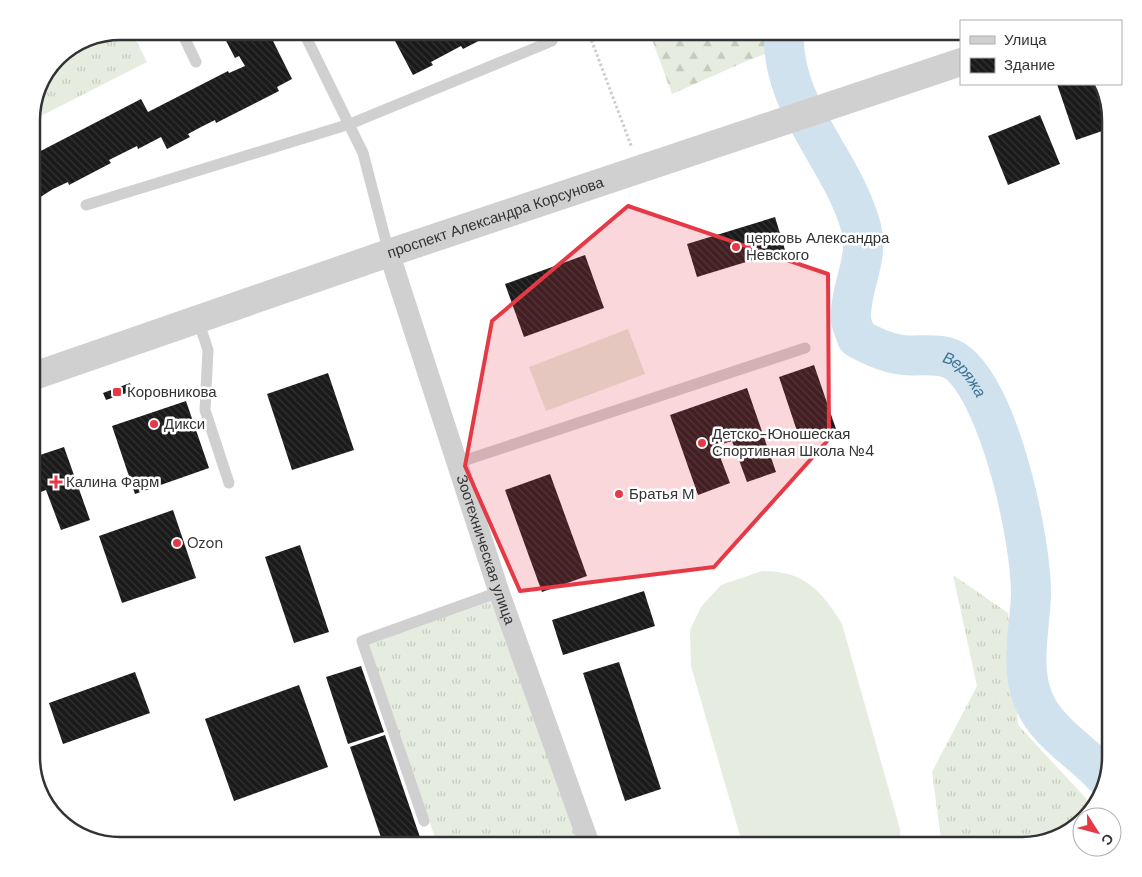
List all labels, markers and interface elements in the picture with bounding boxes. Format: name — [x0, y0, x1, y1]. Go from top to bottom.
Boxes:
legend — [960, 20, 1122, 85]
text: Улица — [1004, 30, 1047, 50]
text: Здание — [1004, 55, 1055, 75]
street label: проспект Александра Корсунова — [384, 172, 607, 263]
place label: церковь Александра Невского — [746, 228, 890, 265]
marker: церковь Александра Невского — [730, 241, 742, 253]
water label: Веряжа — [940, 347, 991, 401]
place label: Коровникова — [127, 382, 217, 402]
marker: Коровникова — [111, 386, 123, 398]
place label: Дикси — [164, 414, 205, 434]
marker: Дикси — [148, 418, 160, 430]
place label: Детско-Юношеская Спортивная Школа №4 — [712, 424, 874, 461]
marker: Детско-Юношеская Спортивная Школа №4 — [696, 437, 708, 449]
place label: Калина Фарм — [66, 472, 159, 492]
street label: Зоотехническая улица — [452, 472, 520, 628]
marker: Калина Фарм — [50, 476, 62, 488]
place label: Братья М — [629, 484, 695, 504]
marker: Братья М — [613, 488, 625, 500]
place label: Ozon — [187, 533, 223, 553]
marker: Ozon — [171, 537, 183, 549]
north arrow — [1072, 807, 1122, 857]
text: С — [1097, 830, 1118, 849]

